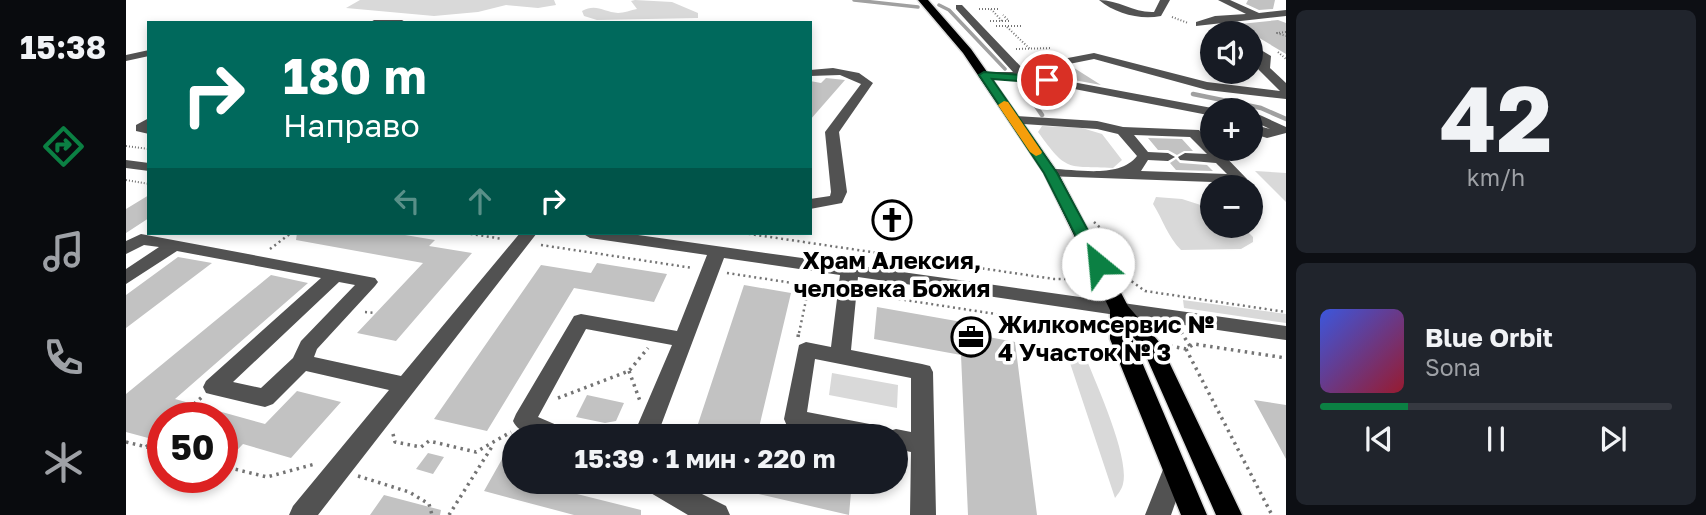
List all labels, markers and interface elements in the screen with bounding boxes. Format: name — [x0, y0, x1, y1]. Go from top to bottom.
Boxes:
map controls — [1200, 21, 1263, 238]
button: sound — [1200, 21, 1263, 84]
text: 15:38 — [20, 28, 106, 66]
text: 180 m — [283, 46, 427, 105]
icon: right — [168, 49, 259, 140]
pin — [1017, 50, 1077, 110]
icon: arrive — [1028, 61, 1066, 99]
text: 42 — [1440, 63, 1552, 172]
button: + — [1200, 98, 1263, 161]
text: Направо — [283, 106, 420, 144]
icon: directions — [39, 122, 88, 171]
text: km/h — [1467, 163, 1525, 191]
button: − — [1200, 175, 1263, 238]
icon: left — [388, 182, 426, 220]
icon: ahead — [461, 182, 499, 220]
icon: right — [534, 182, 572, 220]
church icon: Храм Алексия, человека Божия — [871, 199, 913, 241]
icon: music — [39, 227, 88, 276]
position arrow — [1061, 227, 1135, 301]
place label: Храм Алексия, человека Божия — [794, 245, 990, 302]
place label: Жилкомсервис № 4 Участок № 3 — [998, 309, 1215, 366]
office icon: Жилкомсервис № 4 Участок № 3 — [950, 316, 992, 358]
text: Blue Orbit — [1425, 322, 1553, 353]
icon: phone — [39, 333, 88, 382]
text: Sona — [1425, 353, 1481, 381]
speed limit sign: 50 — [147, 402, 238, 493]
icon: previous — [1360, 420, 1398, 458]
icon: pause — [1477, 420, 1515, 458]
icon: next — [1594, 420, 1632, 458]
icon: climate — [39, 438, 88, 487]
text: 15:39 · 1 мин · 220 m — [575, 443, 835, 474]

